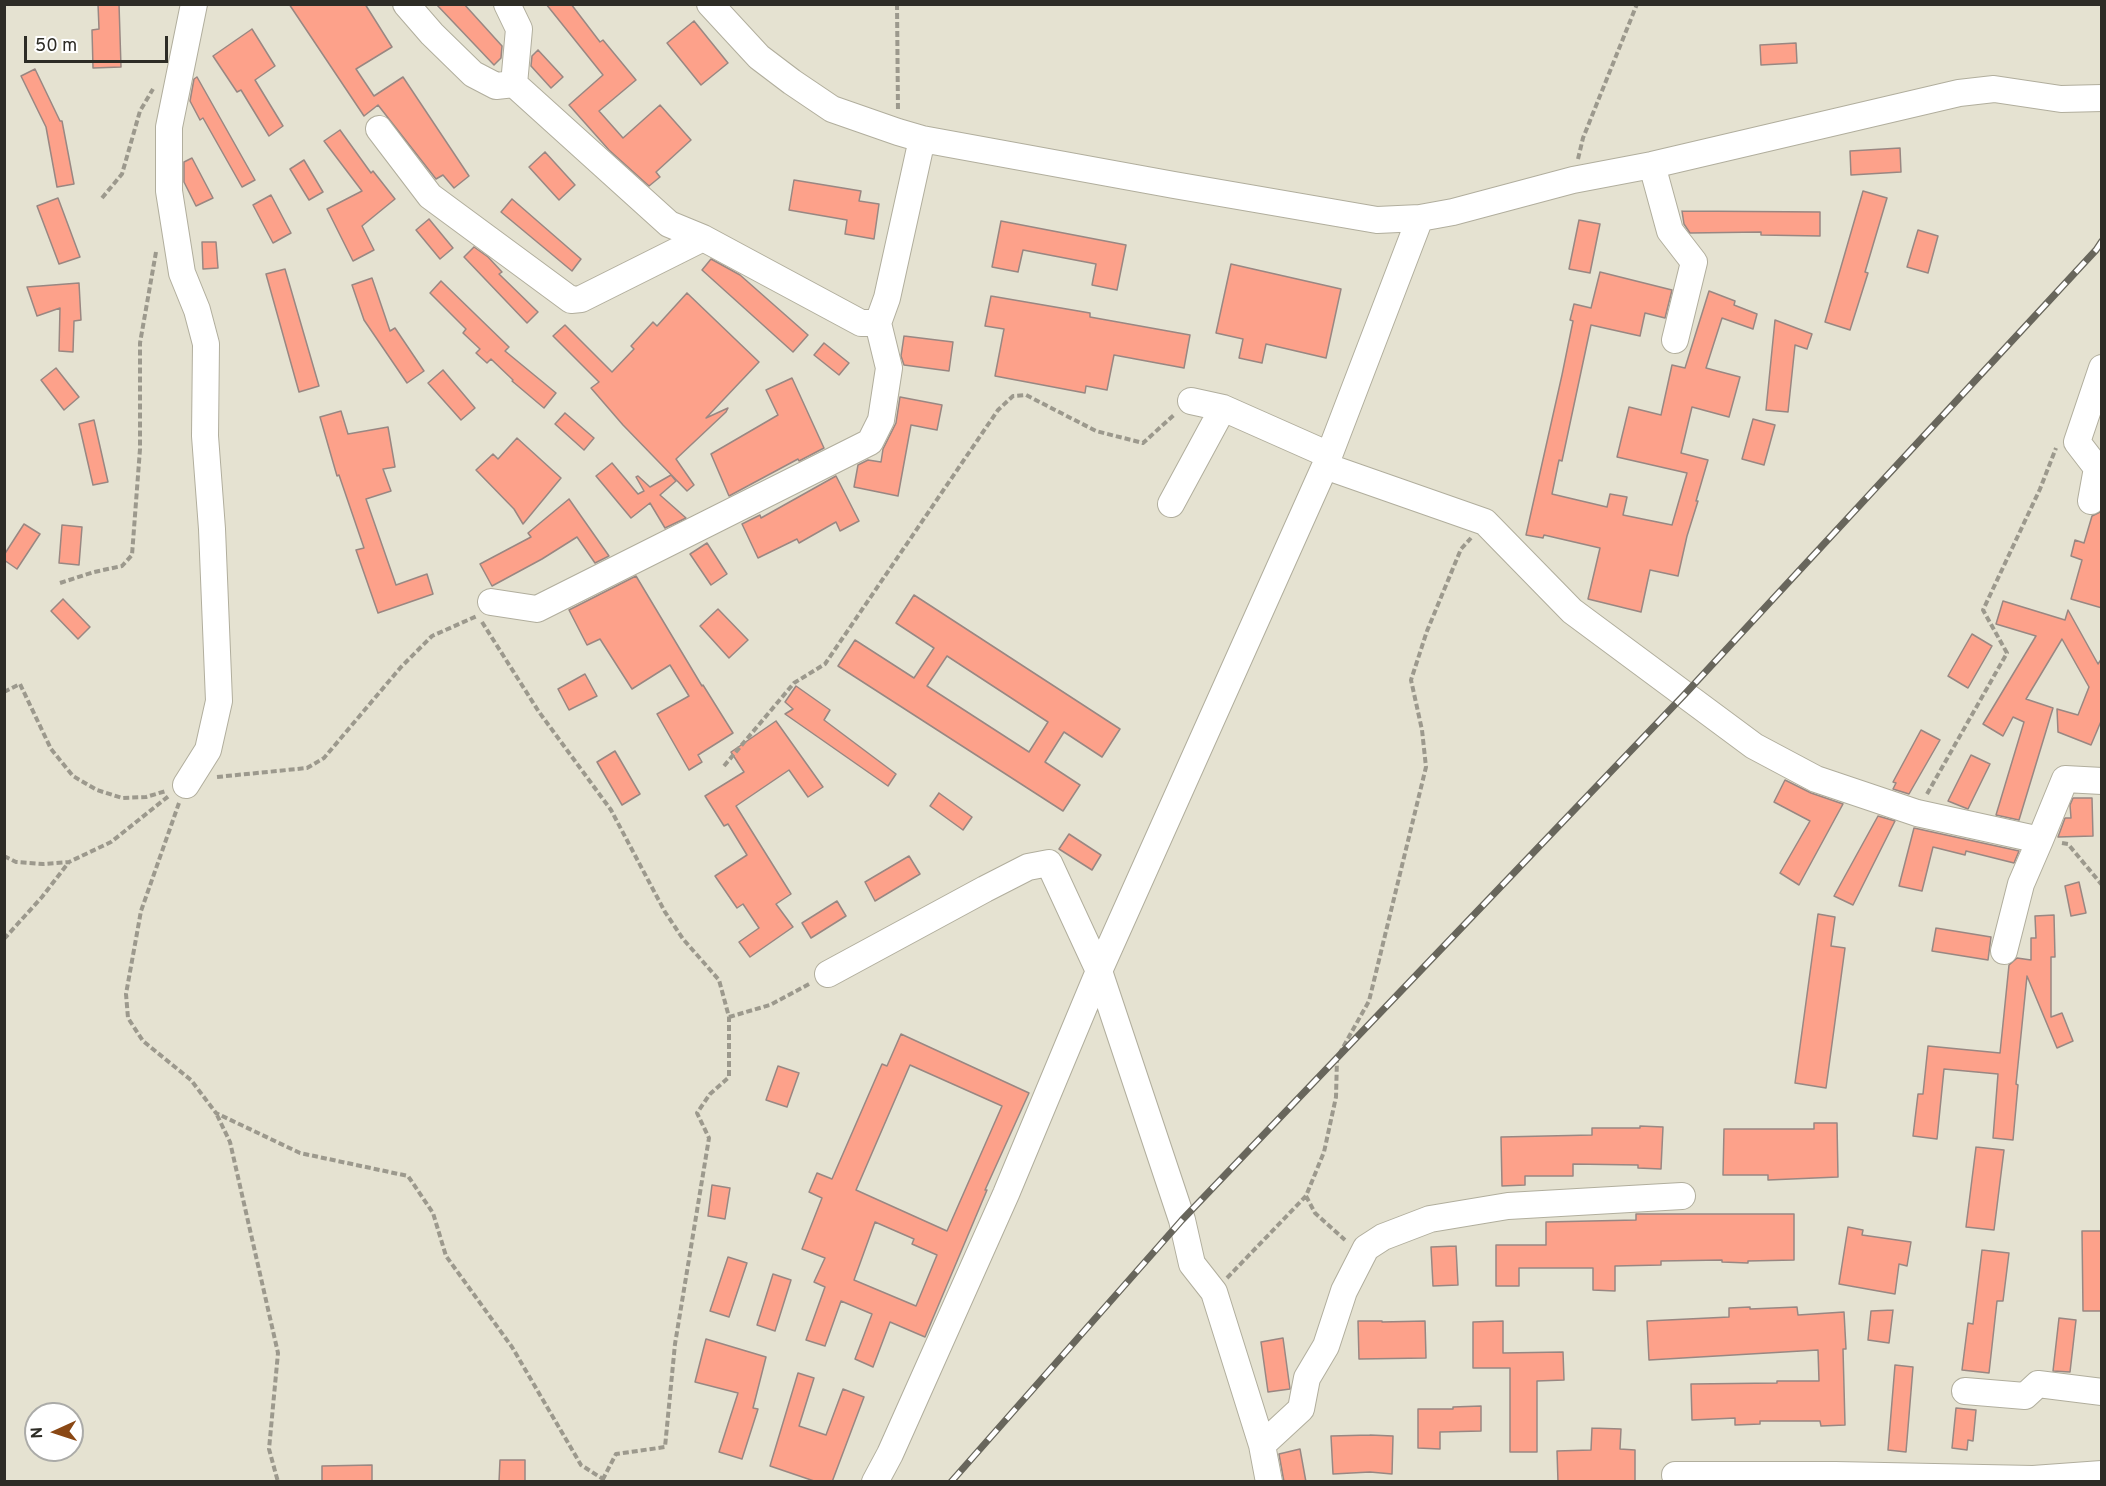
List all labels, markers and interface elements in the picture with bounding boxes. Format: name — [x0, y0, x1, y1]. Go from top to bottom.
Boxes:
scale bar — [27, 24, 171, 62]
text: 50 m — [35, 35, 77, 58]
north arrow — [24, 1402, 84, 1462]
text: N — [28, 1427, 48, 1439]

